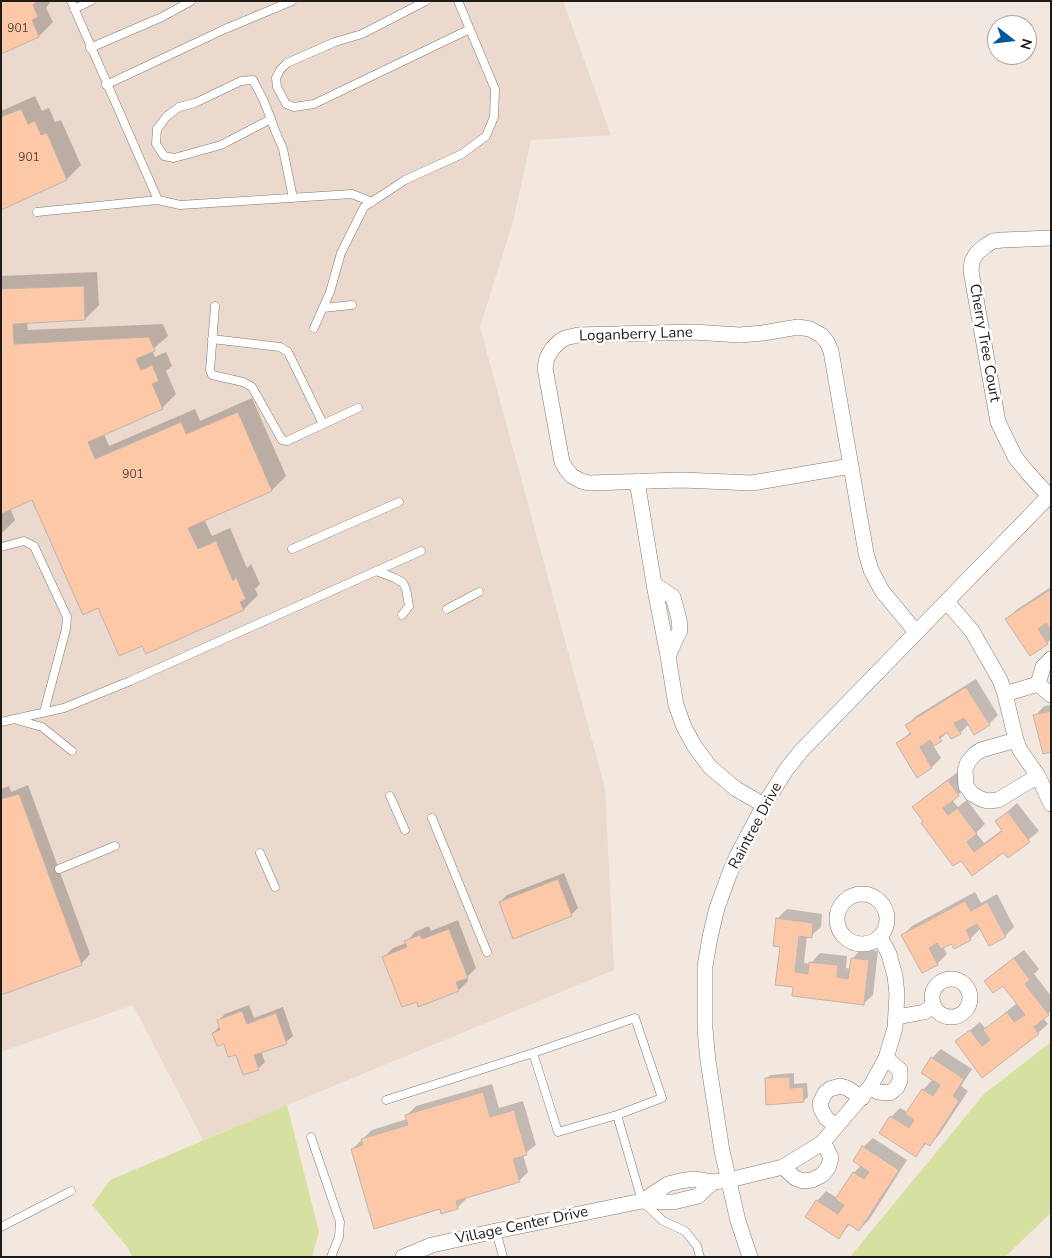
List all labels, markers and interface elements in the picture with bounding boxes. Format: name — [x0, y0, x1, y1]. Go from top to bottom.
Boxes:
north arrow — [987, 15, 1037, 65]
house number: 901 — [7, 22, 29, 36]
text: N — [1015, 36, 1037, 52]
house number: 901 — [18, 151, 40, 165]
street label: Cherry Tree Court — [965, 283, 1003, 403]
street label: Loganberry Lane — [579, 324, 693, 346]
house number: 901 — [122, 468, 144, 482]
street label: Raintree Drive — [726, 779, 786, 873]
street label: Village Center Drive — [454, 1203, 590, 1249]

